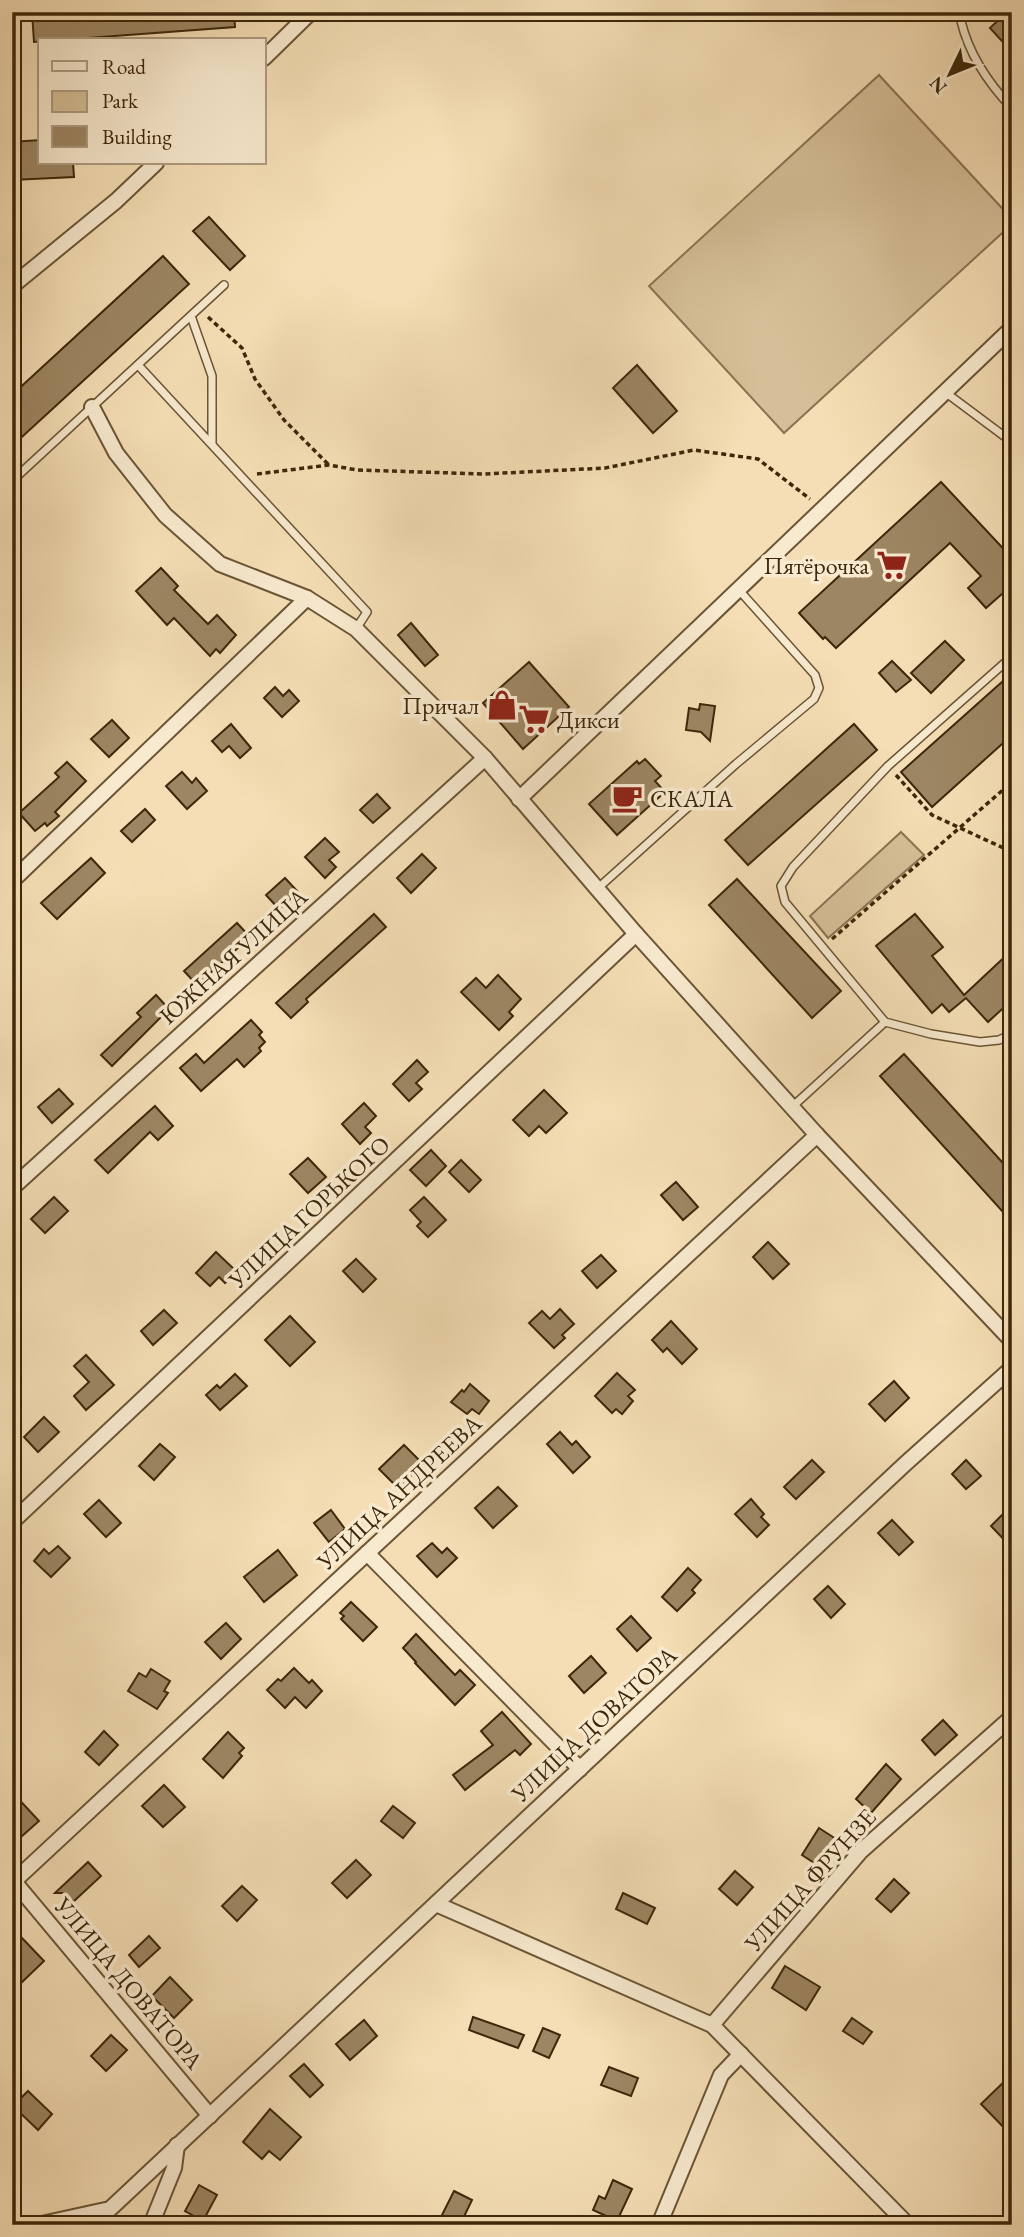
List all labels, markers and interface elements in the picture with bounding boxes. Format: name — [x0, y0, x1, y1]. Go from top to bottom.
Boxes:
legend — [38, 38, 266, 164]
north arrow — [916, 38, 986, 108]
text: Road — [102, 53, 146, 80]
text: N — [923, 71, 952, 99]
text: Park — [102, 87, 139, 114]
text: Building — [102, 123, 172, 150]
supermarket icon: Пятёрочка — [875, 548, 909, 582]
place label: Пятёрочка — [763, 550, 869, 581]
shop icon: Причал — [485, 688, 519, 722]
place label: Причал — [402, 690, 479, 721]
supermarket icon: Дикси — [517, 702, 551, 736]
place label: Дикси — [557, 704, 620, 735]
cafe icon: СКАЛА — [610, 781, 644, 815]
place label: СКАЛА — [650, 783, 734, 814]
street label: ЮЖНАЯ УЛИЦА — [152, 881, 314, 1031]
street label: УЛИЦА ГОРЬКОГО — [221, 1129, 396, 1296]
street label: УЛИЦА АНДРЕЕВА — [309, 1407, 488, 1577]
street label: УЛИЦА ДОВАТОРА — [504, 1639, 684, 1809]
street label: УЛИЦА ФРУНЗЕ — [737, 1802, 882, 1959]
street label: УЛИЦА ДОВАТОРА — [47, 1890, 210, 2076]

